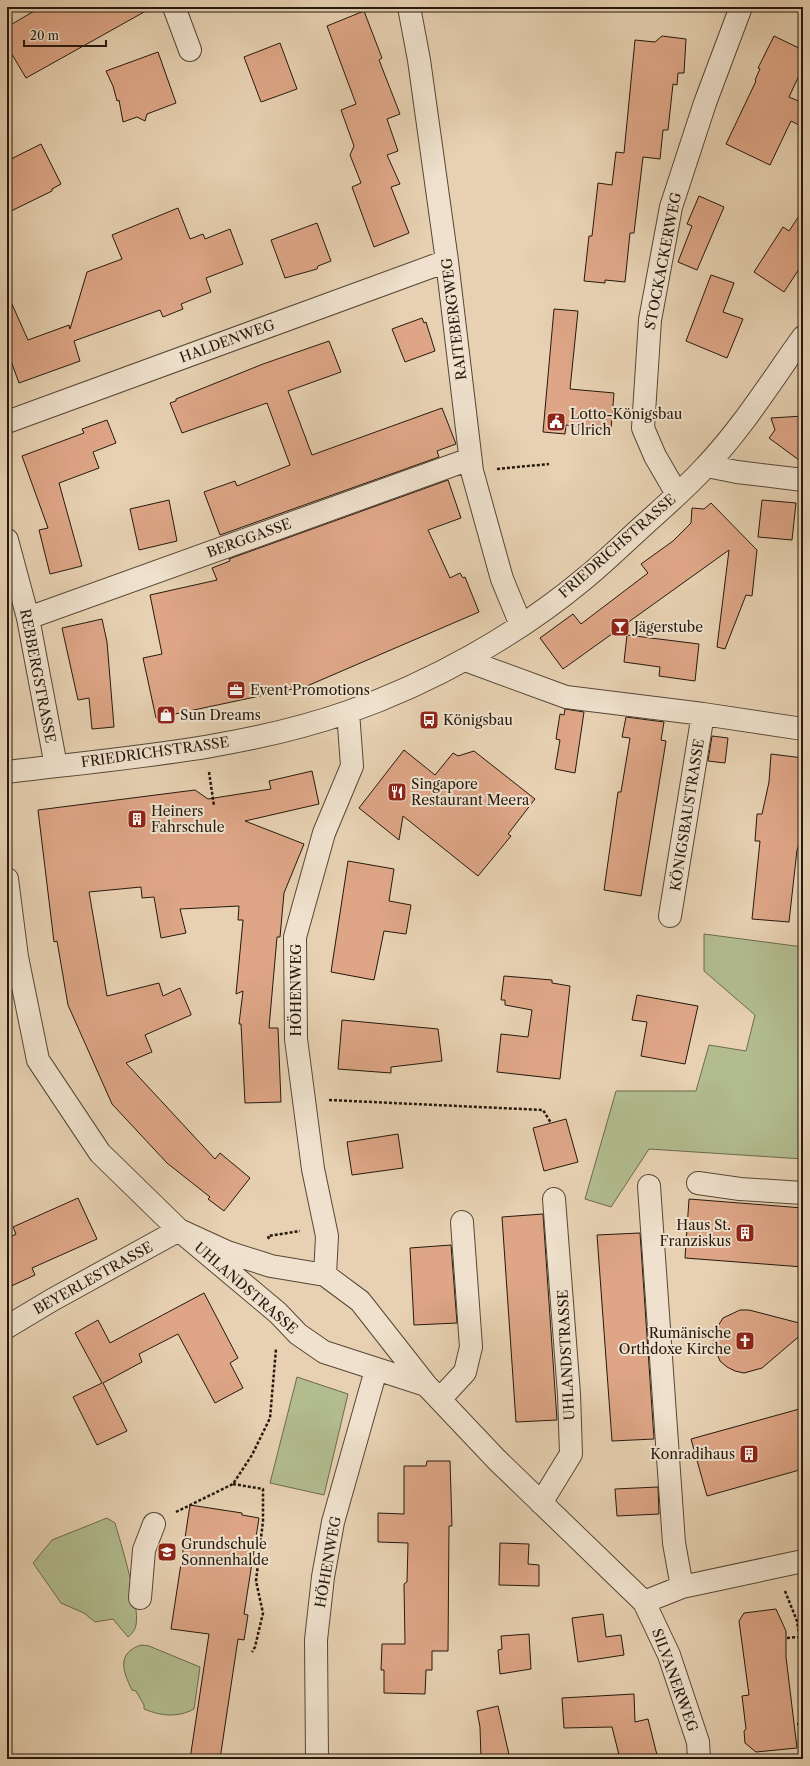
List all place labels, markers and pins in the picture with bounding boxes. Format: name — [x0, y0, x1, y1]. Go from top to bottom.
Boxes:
place label: Lotto-Königsbau Ulrich — [570, 405, 683, 439]
public building icon: Lotto-Königsbau Ulrich — [545, 411, 567, 433]
bar icon: Jägerstube — [609, 616, 631, 638]
place label: Jägerstube — [632, 618, 703, 636]
office icon: Event Promotions — [225, 679, 247, 701]
place label: Event Promotions — [250, 681, 370, 699]
shop icon: Sun Dreams — [155, 704, 177, 726]
place label: Sun Dreams — [180, 706, 261, 724]
bus stop icon: Königsbau — [418, 709, 440, 731]
place label: Königsbau — [443, 711, 513, 729]
place label: Singapore Restaurant Meera — [411, 775, 530, 809]
restaurant icon: Singapore Restaurant Meera — [386, 781, 408, 803]
place label: Heiners Fahrschule — [151, 802, 225, 836]
building icon: Heiners Fahrschule — [126, 808, 148, 830]
place label: Haus St. Franziskus — [660, 1216, 731, 1250]
building icon: Haus St. Franziskus — [734, 1222, 756, 1244]
place label: Rumänische Orthdoxe Kirche — [619, 1324, 731, 1358]
church icon: Rumänische Orthdoxe Kirche — [734, 1330, 756, 1352]
building icon: Konradihaus — [738, 1443, 760, 1465]
place label: Konradihaus — [650, 1445, 735, 1463]
place label: Grundschule Sonnenhalde — [181, 1535, 269, 1569]
school or university icon: Grundschule Sonnenhalde — [156, 1541, 178, 1563]

